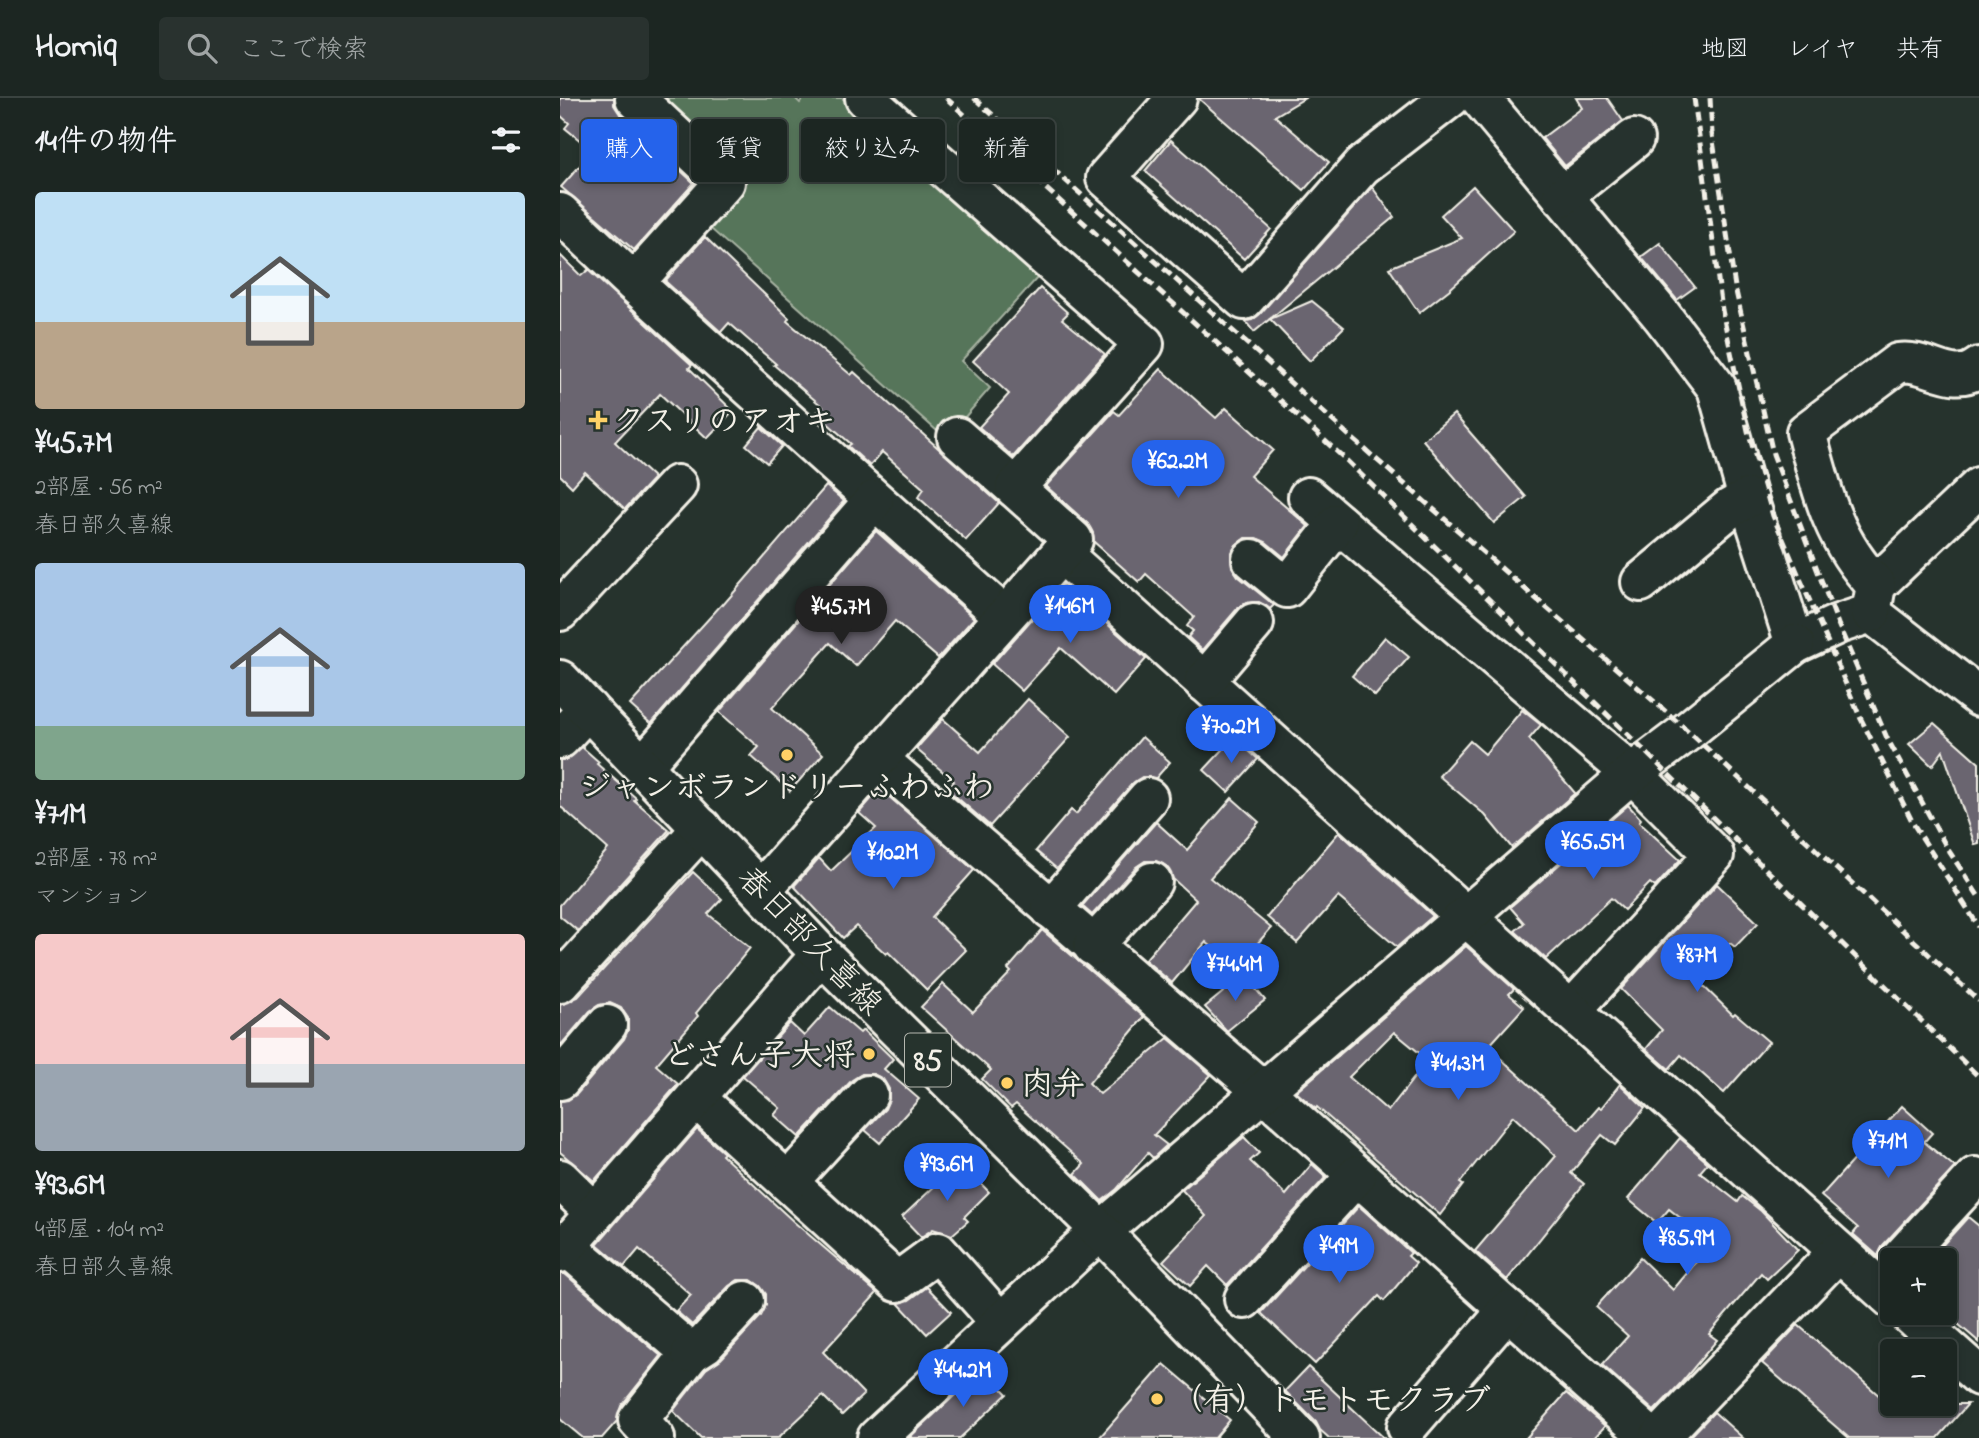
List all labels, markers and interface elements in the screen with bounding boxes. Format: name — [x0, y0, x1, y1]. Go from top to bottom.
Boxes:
search box — [159, 17, 649, 80]
text: Homiq — [35, 24, 117, 72]
icon: search — [183, 29, 221, 67]
text: ここで検索 — [239, 32, 369, 70]
text: 地図 — [1701, 33, 1749, 68]
text: レイヤ — [1787, 33, 1858, 68]
text: 共有 — [1896, 33, 1944, 68]
chip: 購入 — [581, 119, 677, 182]
chip: 賃貸 — [691, 119, 787, 182]
chip: 絞り込み — [801, 119, 945, 182]
chip: 新着 — [959, 119, 1055, 182]
text: 14件の物件 — [35, 121, 177, 165]
icon: filters — [487, 121, 525, 159]
icon: home — [217, 238, 343, 364]
place label: クスリのアオキ — [612, 400, 836, 447]
marker: クスリのアオキ — [590, 412, 606, 428]
text: ¥45.7M — [35, 423, 113, 467]
pin: ¥62.2M — [1121, 440, 1235, 500]
text: ¥62.2M — [1148, 446, 1208, 479]
text: 2部屋 · 56 m² — [35, 472, 163, 505]
text: 春日部久喜線 — [35, 510, 173, 543]
pin: ¥146M — [1021, 586, 1119, 645]
pin: ¥45.7M — [784, 587, 898, 646]
text: ¥146M — [1045, 591, 1095, 624]
text: ¥45.7M — [811, 592, 871, 625]
icon: home — [217, 609, 343, 735]
pin: ¥70.2M — [1174, 706, 1288, 765]
text: ¥70.2M — [1202, 711, 1260, 744]
marker: ジャンボランドリーふわふわ — [779, 747, 795, 763]
place label: ジャンボランドリーふわふわ — [579, 766, 995, 813]
text: ¥71M — [35, 794, 87, 838]
pin: ¥65.5M — [1536, 822, 1650, 881]
text: ¥65.5M — [1561, 827, 1625, 860]
pin: ¥102M — [844, 832, 942, 891]
text: ¥102M — [867, 837, 919, 870]
text: 2部屋 · 78 m² — [35, 843, 157, 876]
street label: 春日部久喜線 — [725, 857, 892, 1028]
text: マンション — [35, 881, 149, 914]
pin: ¥87M — [1656, 934, 1738, 994]
text: ¥87M — [1676, 940, 1718, 973]
pin: ¥74.4M — [1178, 944, 1292, 1003]
text: ¥74.4M — [1207, 949, 1263, 982]
icon: home — [217, 980, 343, 1106]
place label: どさん子大将 — [663, 1034, 855, 1081]
road number: 85 — [905, 1034, 951, 1086]
pin: ¥41.3M — [1401, 1042, 1515, 1102]
marker: どさん子大将 — [861, 1046, 877, 1062]
text: ¥41.3M — [1431, 1048, 1485, 1081]
place label: 肉弁 — [1021, 1063, 1085, 1110]
marker: 肉弁 — [999, 1075, 1015, 1091]
pin: ¥71M — [1847, 1121, 1929, 1180]
text: ¥71M — [1868, 1126, 1908, 1159]
pin: ¥93.6M — [890, 1144, 1004, 1203]
text: ¥93.6M — [920, 1149, 974, 1182]
text: ¥93.6M — [35, 1165, 106, 1209]
text: 4部屋 · 104 m² — [35, 1214, 164, 1247]
pin: ¥85.9M — [1630, 1218, 1744, 1277]
text: ¥85.9M — [1659, 1223, 1715, 1256]
pin: ¥49M — [1298, 1226, 1380, 1285]
text: ¥49M — [1319, 1231, 1359, 1264]
map controls — [1880, 1248, 1957, 1416]
button: + — [1880, 1248, 1957, 1325]
text: 春日部久喜線 — [35, 1252, 173, 1285]
button: − — [1880, 1339, 1957, 1416]
pin: ¥44.2M — [906, 1350, 1020, 1409]
text: ¥44.2M — [934, 1355, 992, 1388]
place label: （有）トモトモクラブ — [1171, 1379, 1491, 1426]
marker: （有）トモトモクラブ — [1149, 1391, 1165, 1407]

